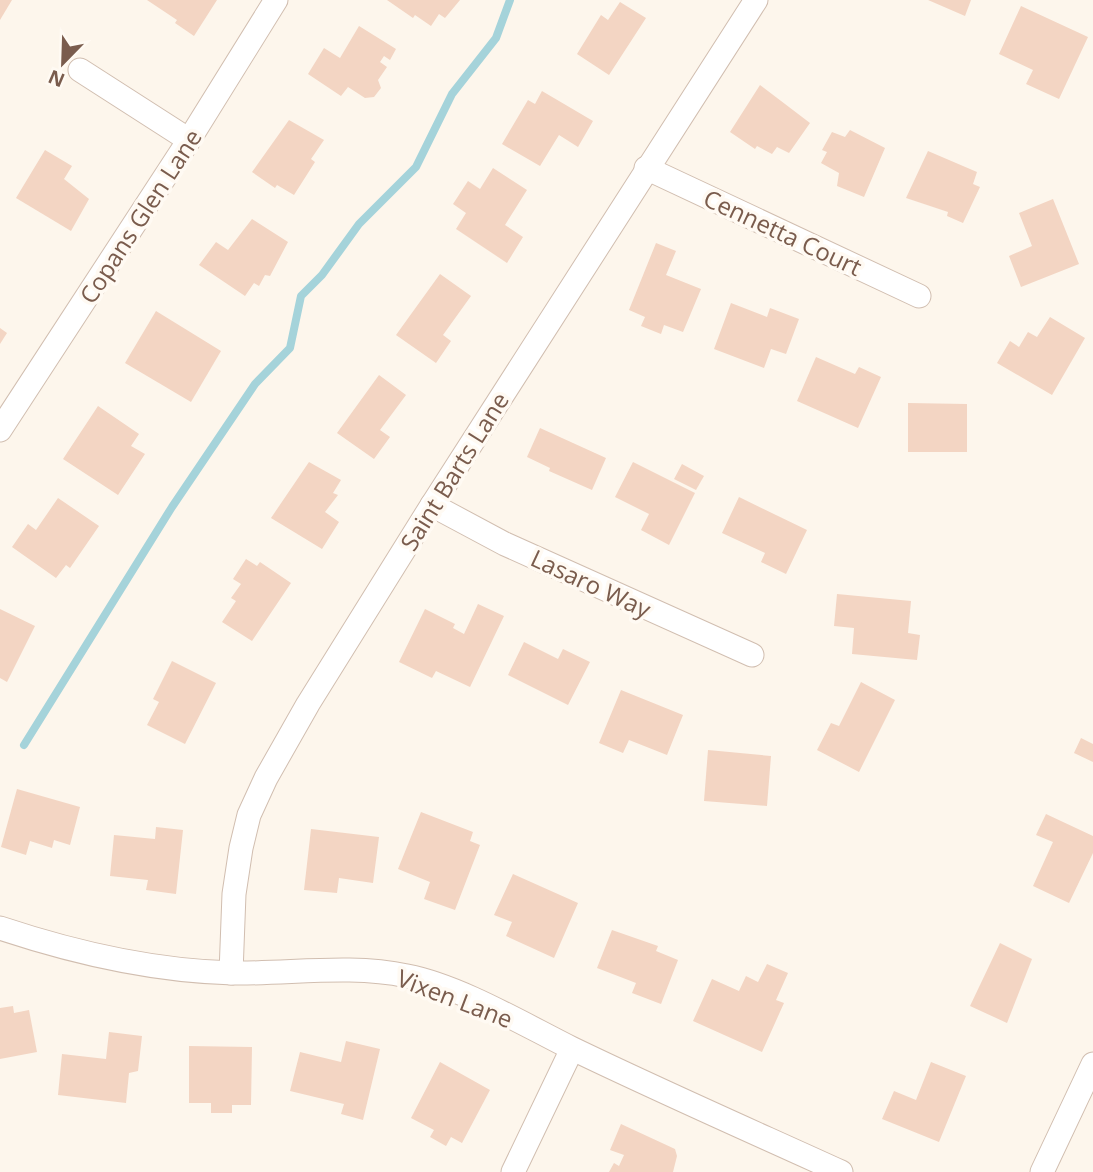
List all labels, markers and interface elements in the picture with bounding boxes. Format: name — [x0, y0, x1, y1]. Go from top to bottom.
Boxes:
north arrow — [28, 28, 98, 98]
text: N — [44, 64, 69, 94]
street label: Copans Glen Lane — [71, 122, 209, 310]
street label: Cennetta Court — [699, 181, 867, 283]
street label: Saint Barts Lane — [392, 386, 516, 556]
street label: Lasaro Way — [526, 541, 657, 626]
street label: Vixen Lane — [392, 961, 518, 1035]

